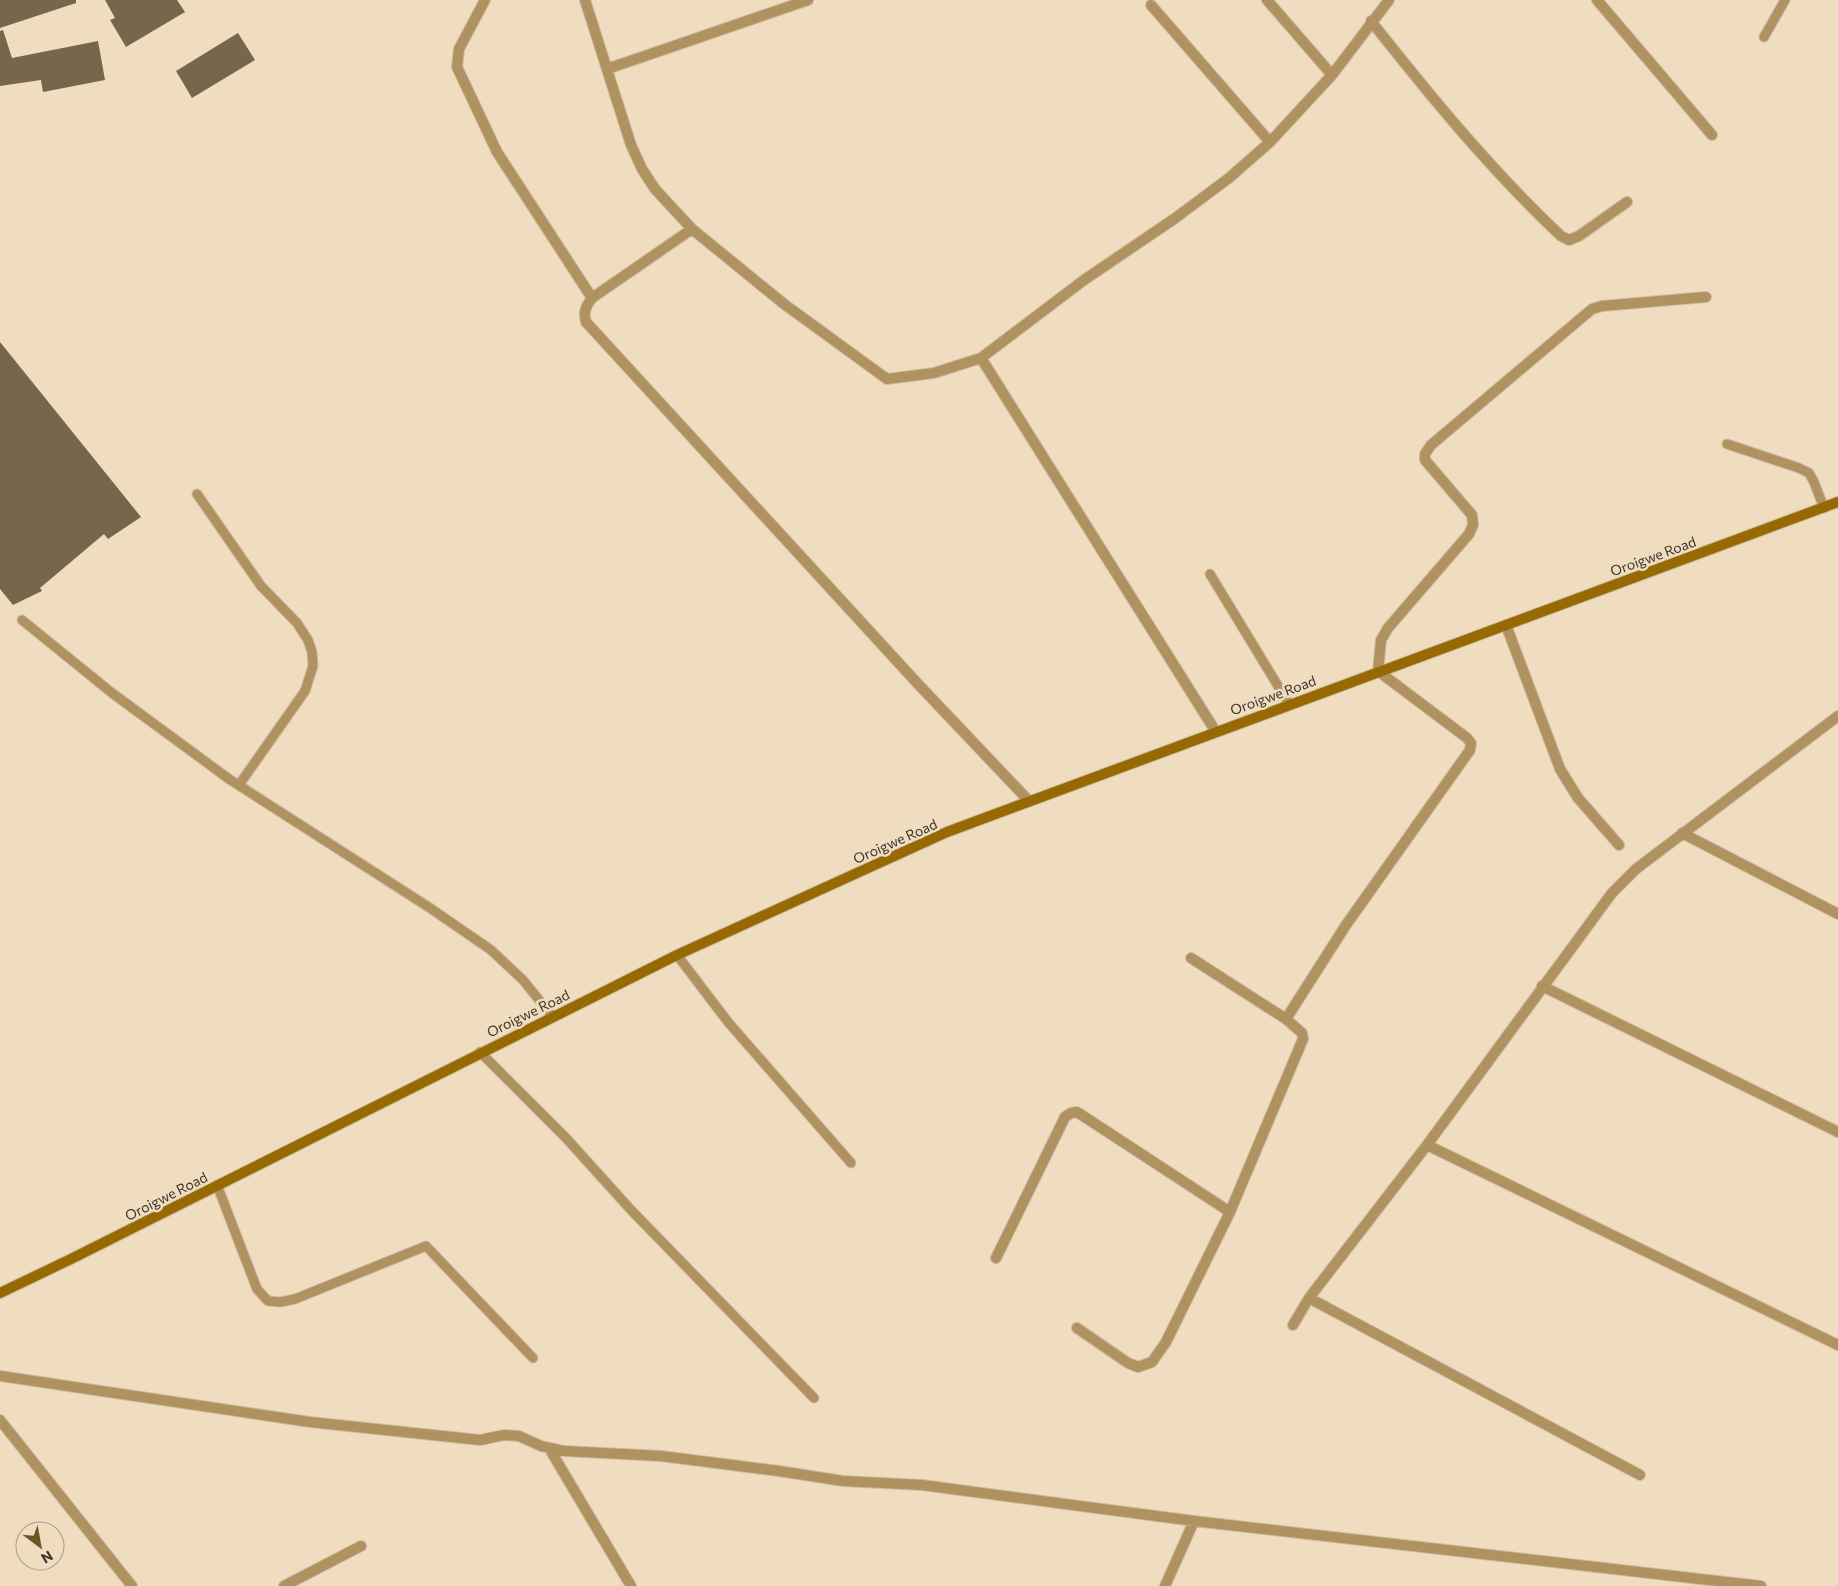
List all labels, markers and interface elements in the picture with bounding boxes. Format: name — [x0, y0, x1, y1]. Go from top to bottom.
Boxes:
street label: Oroigwe Road — [1608, 533, 1698, 579]
street label: Oroigwe Road — [1228, 672, 1318, 718]
street label: Oroigwe Road — [850, 815, 940, 867]
street label: Oroigwe Road — [484, 986, 572, 1040]
street label: Oroigwe Road — [122, 1168, 210, 1224]
north arrow — [15, 1521, 65, 1571]
text: N — [38, 1547, 56, 1567]

